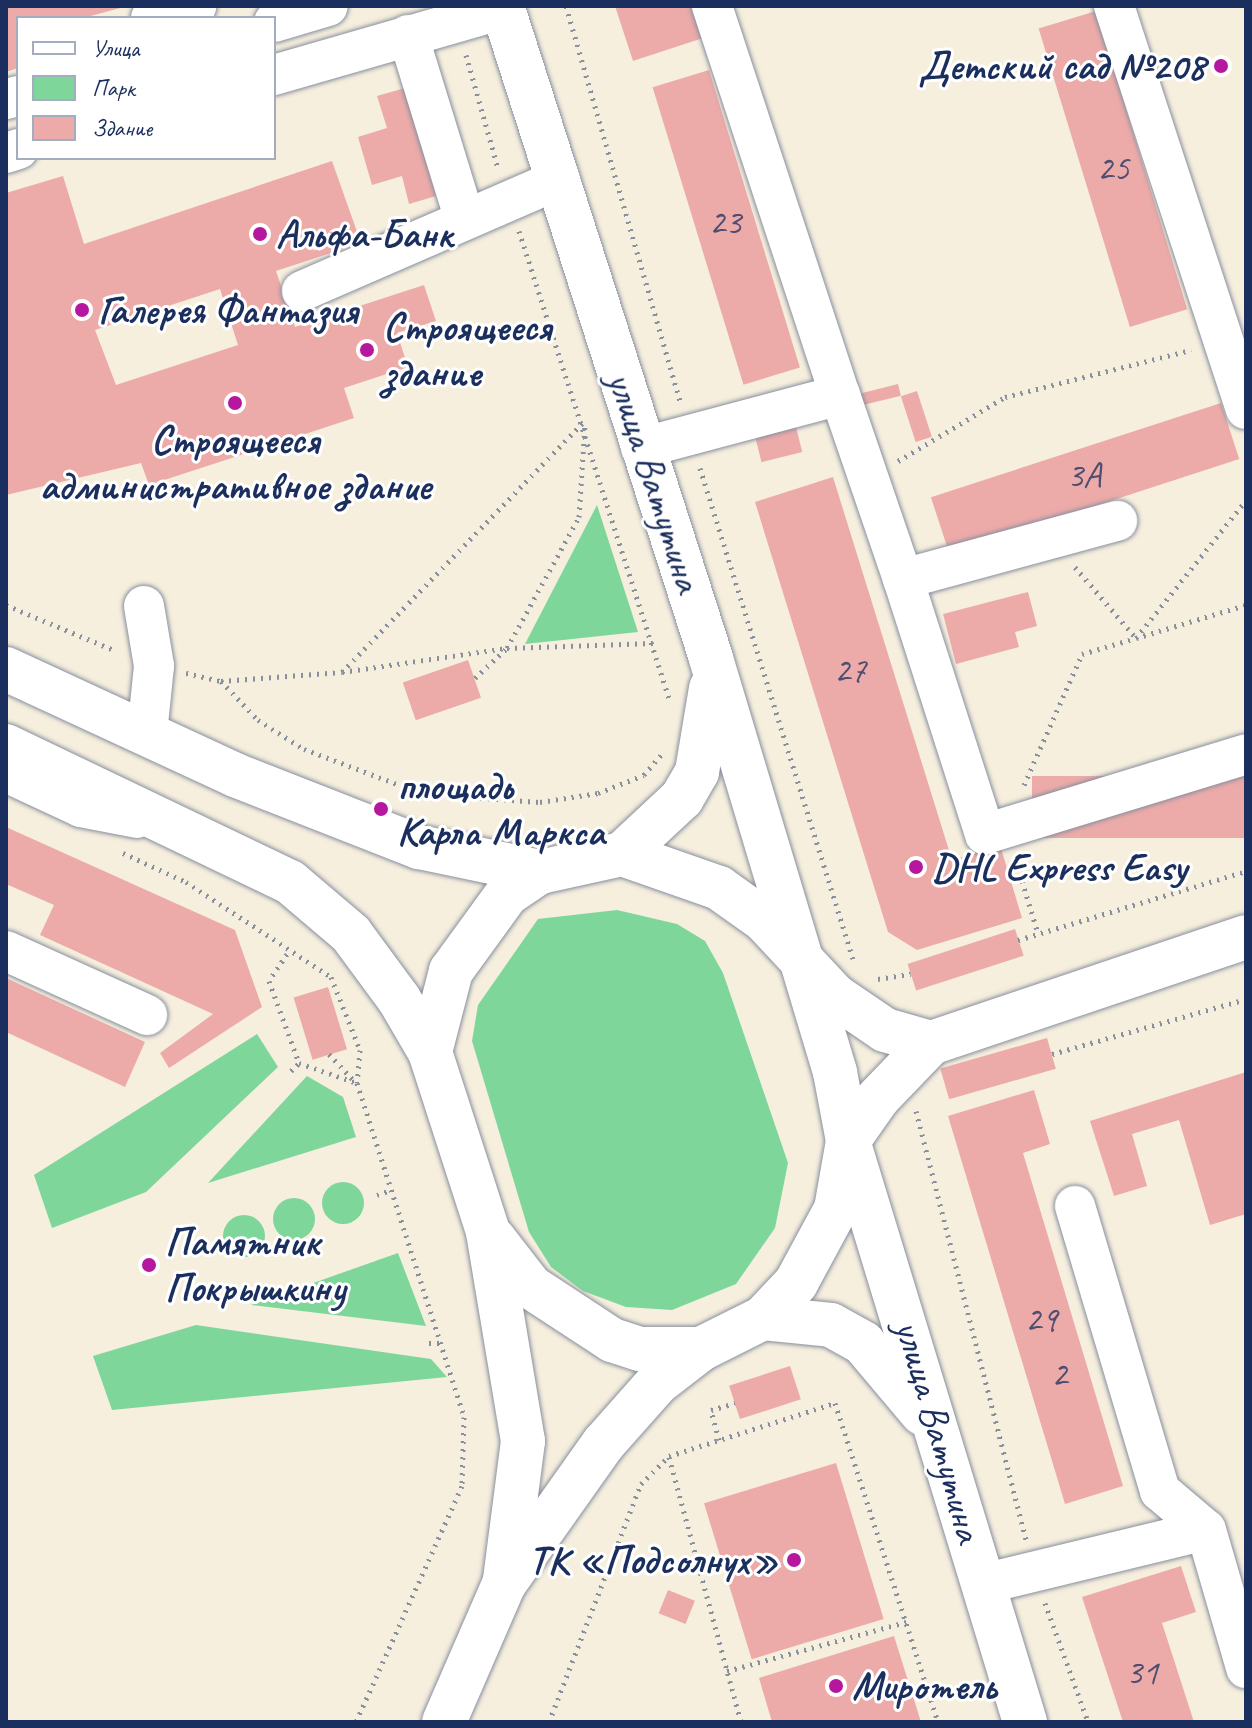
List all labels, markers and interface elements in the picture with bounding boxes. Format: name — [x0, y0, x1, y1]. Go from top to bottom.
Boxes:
legend — [16, 16, 276, 160]
text: Улица — [92, 33, 140, 63]
place label: Детский сад №208 — [919, 42, 1205, 90]
marker: Детский сад №208 — [1212, 57, 1230, 75]
text: Парк — [92, 73, 135, 103]
text: Здание — [92, 113, 152, 143]
house number: 25 — [1097, 147, 1129, 191]
house number: 23 — [709, 201, 741, 245]
place label: Альфа-Банк — [276, 210, 453, 258]
marker: Альфа-Банк — [251, 225, 269, 243]
place label: Галерея Фантазия — [98, 286, 363, 334]
marker: Галерея Фантазия — [73, 301, 91, 319]
place label: Строящееся здание — [383, 303, 551, 397]
marker: Строящееся здание — [358, 341, 376, 359]
street label: улица Ватутина — [596, 365, 714, 599]
marker: Строящееся административное здание — [226, 394, 244, 412]
place label: Строящееся административное здание — [37, 416, 433, 510]
house number: 3А — [1067, 454, 1101, 498]
house number: 27 — [834, 649, 866, 693]
place label: площадь Карла Маркса — [397, 762, 601, 856]
marker: площадь Карла Маркса — [372, 800, 390, 818]
place label: DHL Express Easy — [932, 843, 1188, 891]
marker: DHL Express Easy — [907, 858, 925, 876]
place label: Памятник Покрышкину — [165, 1218, 346, 1312]
marker: Памятник Покрышкину — [140, 1256, 158, 1274]
house number: 29 — [1025, 1298, 1057, 1342]
street label: улица Ватутина — [884, 1313, 994, 1549]
house number: 2 — [1051, 1353, 1067, 1397]
place label: ТК «Подсолнух» — [529, 1536, 778, 1584]
marker: ТК «Подсолнух» — [785, 1551, 803, 1569]
house number: 31 — [1126, 1651, 1158, 1695]
place label: Миротель — [852, 1662, 996, 1710]
marker: Миротель — [827, 1677, 845, 1695]

